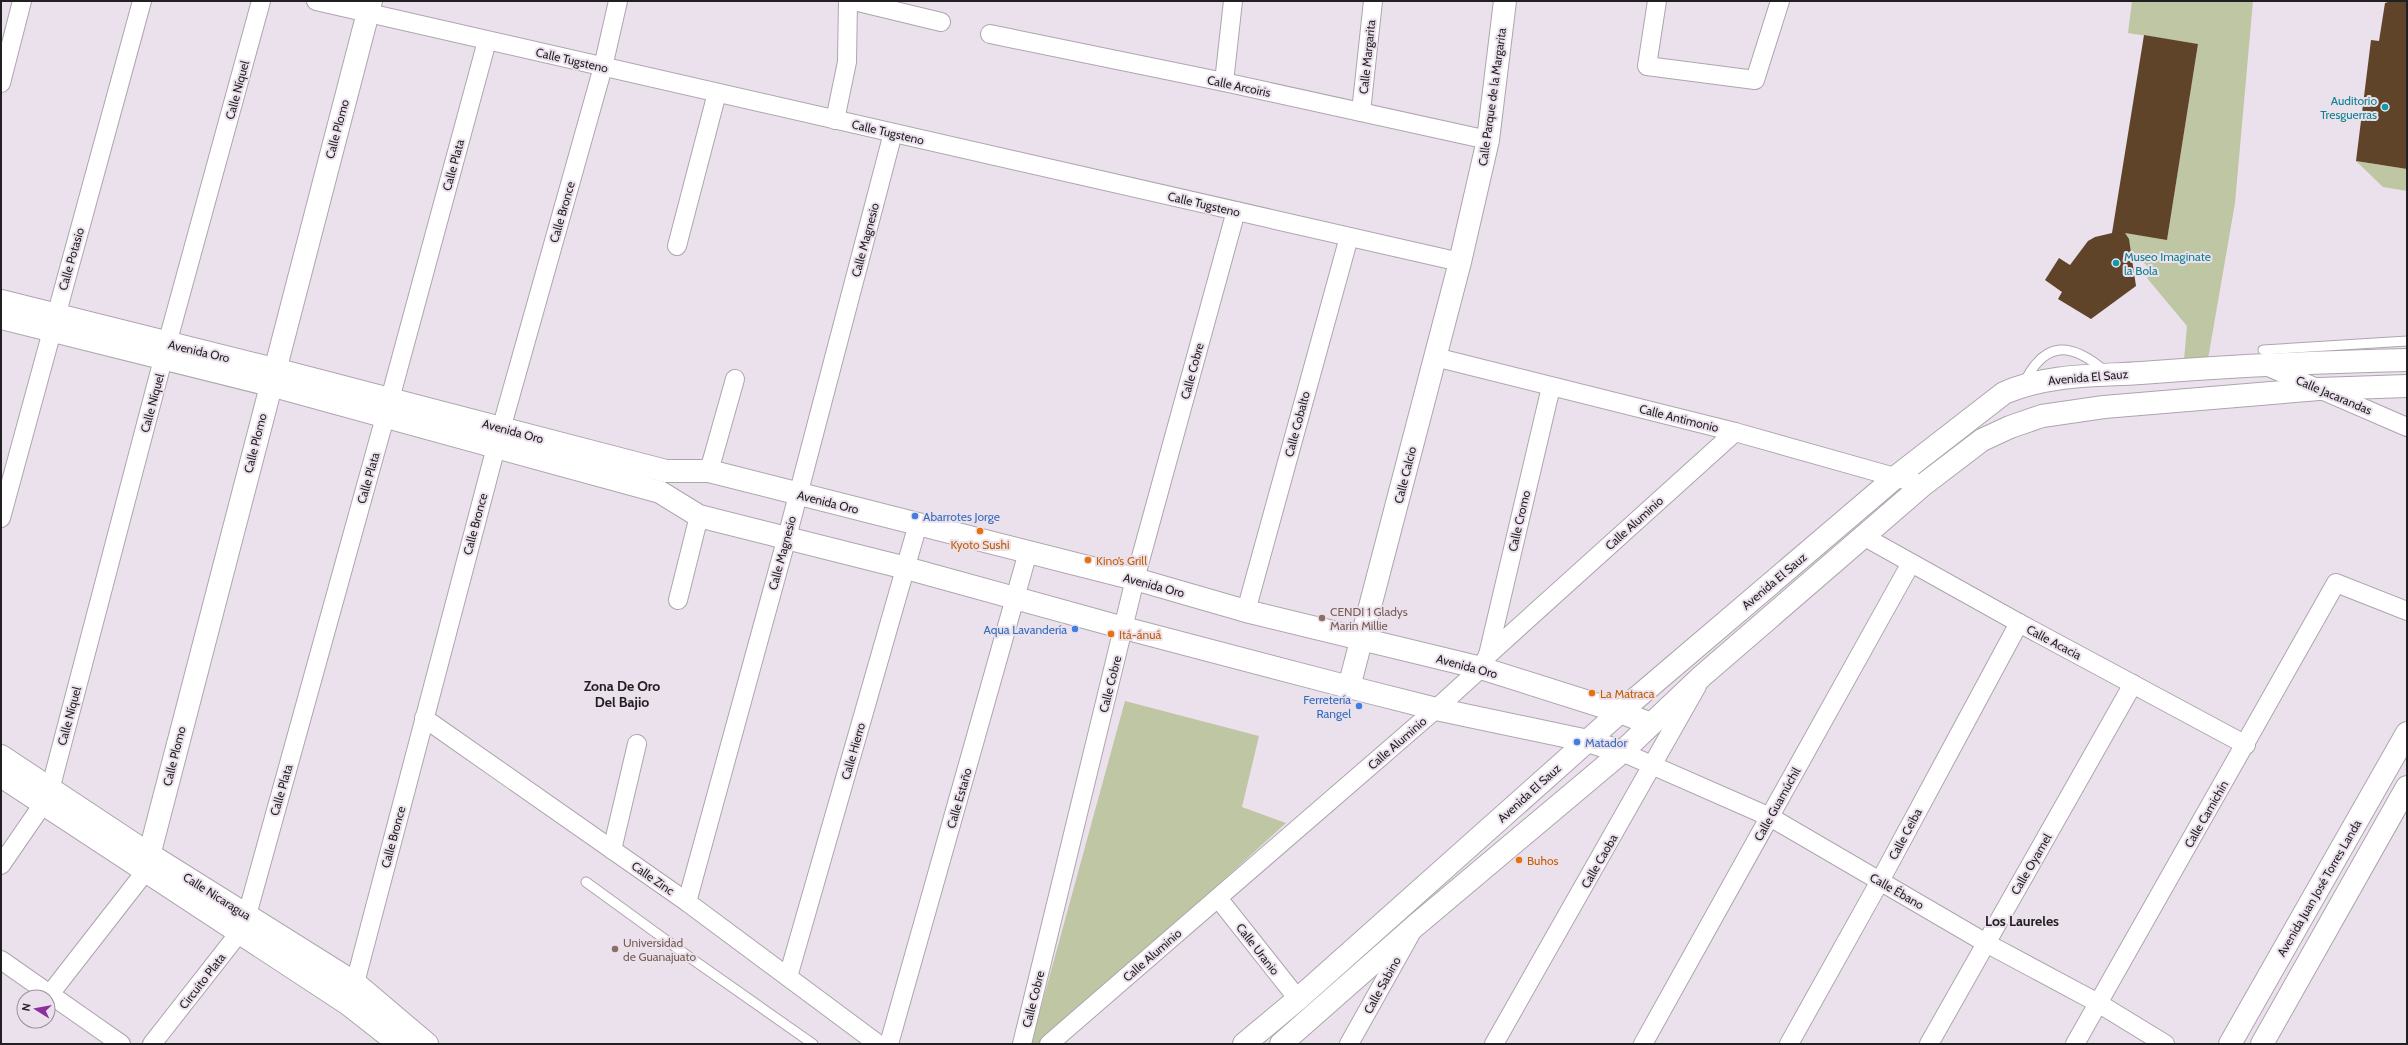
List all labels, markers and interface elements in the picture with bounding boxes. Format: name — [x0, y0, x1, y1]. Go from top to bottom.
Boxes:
street label: Calle Margarita — [1356, 19, 1378, 95]
street label: Calle Parque de la Margarita — [1475, 27, 1509, 167]
street label: Calle Tugsteno — [534, 44, 610, 76]
street label: Calle Níquel — [222, 59, 252, 121]
street label: Calle Arcoiris — [1206, 72, 1272, 100]
place label: Auditorio Tresguerras — [2320, 93, 2377, 122]
street label: Calle Plomo — [322, 97, 352, 160]
marker: Auditorio Tresguerras — [2380, 102, 2390, 112]
street label: Calle Tugsteno — [850, 116, 926, 148]
street label: Calle Plata — [439, 137, 467, 192]
street label: Calle Bronce — [546, 180, 578, 244]
street label: Calle Tugsteno — [1166, 188, 1242, 220]
street label: Calle Magnesio — [848, 201, 882, 279]
street label: Calle Potasio — [55, 225, 87, 292]
place label: Museo Imaginate la Bola — [2124, 249, 2211, 278]
marker: Museo Imaginate la Bola — [2111, 258, 2121, 268]
street label: Avenida Oro — [167, 337, 232, 365]
street label: Calle Cobre — [1177, 341, 1207, 401]
street label: Avenida El Sauz — [2047, 366, 2129, 388]
street label: Calle Níquel — [137, 372, 167, 434]
street label: Calle Jacarandas — [2294, 372, 2374, 418]
street label: Calle Cobalto — [1281, 389, 1313, 458]
street label: Calle Antimonio — [1638, 401, 1721, 435]
street label: Calle Plomo — [240, 411, 270, 474]
street label: Avenida Oro — [481, 416, 546, 446]
street label: Calle Calcio — [1391, 445, 1419, 505]
street label: Calle Plata — [354, 450, 383, 505]
street label: Avenida Oro — [796, 487, 861, 517]
street label: Calle Cromo — [1505, 489, 1533, 553]
street label: Calle Bronce — [460, 492, 490, 556]
street label: Calle Aluminio — [1602, 493, 1666, 553]
place label: Abarrotes Jorge — [923, 509, 1000, 524]
marker: Abarrotes Jorge — [910, 511, 920, 521]
street label: Calle Magnesio — [765, 514, 799, 592]
marker: Kyoto Sushi — [975, 526, 985, 536]
place label: Kyoto Sushi — [950, 537, 1010, 552]
street label: Avenida El Sauz — [1738, 549, 1810, 613]
place label: Kino’s Grill — [1096, 553, 1147, 568]
marker: Kino’s Grill — [1083, 555, 1093, 565]
street label: Avenida Oro — [1122, 570, 1187, 600]
place label: CENDI 1 Gladys Marin Millie — [1330, 604, 1408, 633]
marker: CENDI 1 Gladys Marin Millie — [1317, 613, 1327, 623]
street label: Calle Acacia — [2024, 621, 2084, 663]
place label: Aqua Lavandería — [984, 622, 1067, 637]
marker: Aqua Lavandería — [1070, 624, 1080, 634]
place label: Itá-ánuá — [1119, 627, 1162, 642]
marker: Itá-ánuá — [1106, 629, 1116, 639]
street label: Avenida Oro — [1435, 651, 1500, 681]
street label: Calle Cobre — [1096, 654, 1124, 714]
district label: Zona De Oro Del Bajio — [584, 677, 660, 711]
street label: Calle Níquel — [54, 685, 84, 747]
place label: La Matraca — [1600, 686, 1655, 701]
marker: La Matraca — [1587, 688, 1597, 698]
place label: Ferretería Rangel — [1303, 692, 1351, 721]
marker: Ferretería Rangel — [1354, 701, 1364, 711]
street label: Calle Aluminio — [1365, 713, 1430, 773]
street label: Calle Hierro — [838, 720, 868, 781]
street label: Calle Plomo — [159, 724, 189, 787]
place label: Matador — [1585, 735, 1627, 750]
marker: Matador — [1572, 737, 1582, 747]
street label: Avenida El Sauz — [1494, 760, 1564, 825]
street label: Calle Plata — [267, 762, 296, 817]
street label: Calle Guamúchil — [1751, 764, 1803, 843]
street label: Calle Estaño — [943, 766, 975, 830]
street label: Calle Camichín — [2181, 778, 2231, 850]
street label: Calle Bronce — [378, 805, 408, 869]
street label: Calle Ceiba — [1885, 806, 1925, 862]
street label: Avenida Juan José Torres Landa — [2274, 817, 2364, 959]
street label: Calle Caoba — [1578, 831, 1621, 891]
street label: Calle Oyamel — [2007, 831, 2055, 897]
place label: Buhos — [1527, 853, 1558, 868]
marker: Buhos — [1514, 855, 1524, 865]
street label: Calle Zinc — [629, 858, 678, 898]
street label: Calle Nicaragua — [180, 869, 254, 923]
street label: Calle Ébano — [1867, 870, 1927, 913]
district label: Los Laureles — [1985, 912, 2059, 930]
street label: Calle Uranio — [1233, 920, 1283, 978]
street label: Calle Aluminio — [1120, 925, 1185, 985]
place label: Universidad de Guanajuato — [623, 935, 696, 964]
marker: Universidad de Guanajuato — [610, 944, 620, 954]
street label: Circuito Plata — [176, 950, 229, 1012]
street label: Calle Sabino — [1360, 954, 1404, 1016]
street label: Calle Cobre — [1019, 969, 1047, 1029]
north arrow — [16, 989, 56, 1029]
text: N — [19, 1002, 34, 1012]

